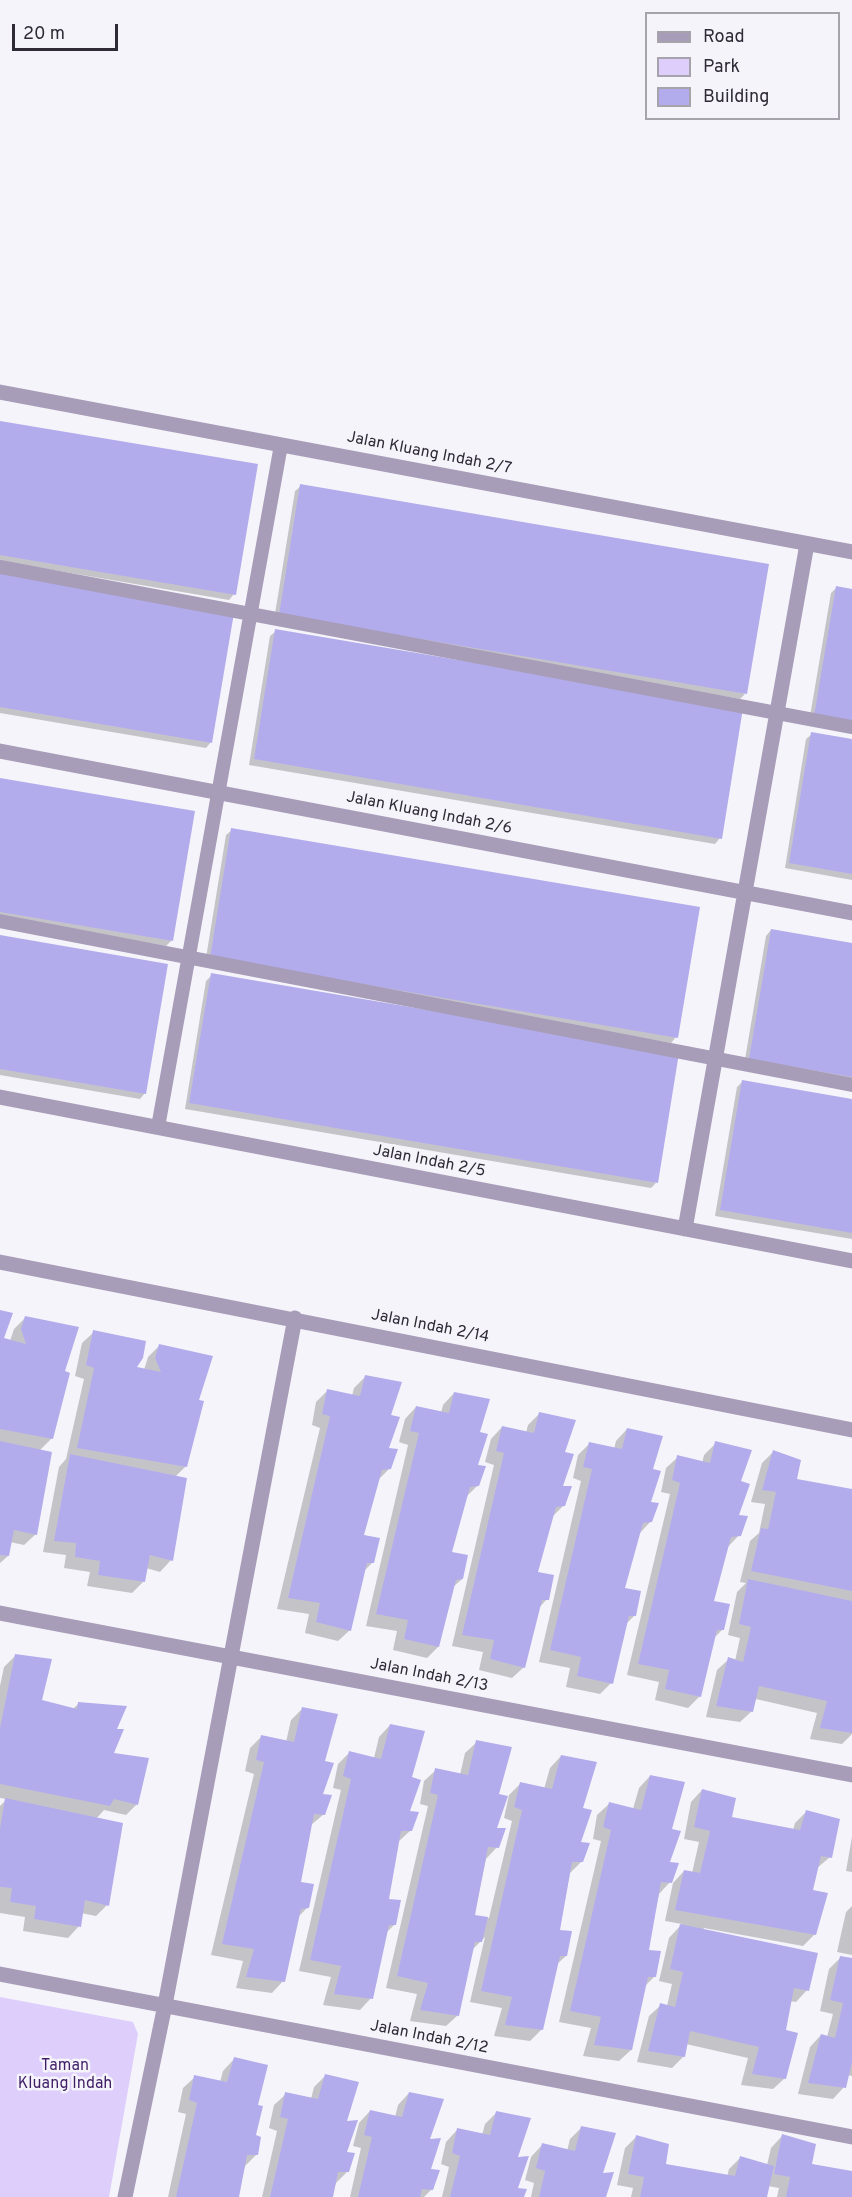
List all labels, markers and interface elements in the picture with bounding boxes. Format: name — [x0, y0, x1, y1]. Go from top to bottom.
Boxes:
scale bar — [15, 12, 122, 50]
legend — [645, 12, 840, 120]
text: 20 m — [23, 23, 65, 46]
text: Road — [703, 26, 745, 49]
text: Park — [703, 56, 740, 79]
text: Building — [703, 86, 769, 109]
street label: Jalan Kluang Indah 2/7 — [345, 429, 513, 479]
street label: Jalan Kluang Indah 2/6 — [345, 789, 513, 839]
street label: Jalan Indah 2/5 — [371, 1142, 487, 1182]
street label: Jalan Indah 2/14 — [369, 1306, 491, 1348]
street label: Jalan Indah 2/13 — [368, 1655, 490, 1697]
street label: Jalan Indah 2/12 — [368, 2017, 490, 2059]
park label: Taman Kluang Indah — [18, 2057, 112, 2095]

